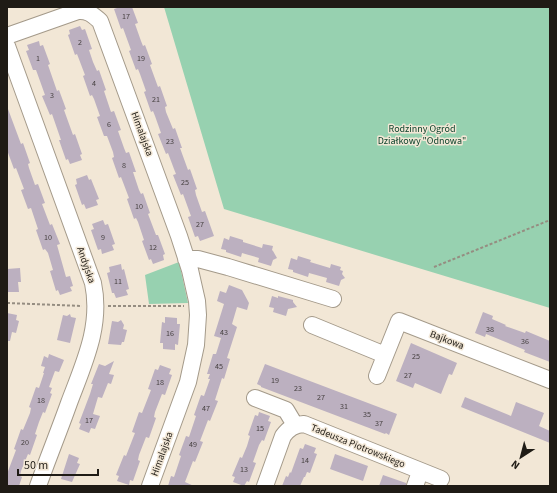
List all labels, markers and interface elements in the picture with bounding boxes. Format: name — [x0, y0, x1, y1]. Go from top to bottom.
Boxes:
house number: 17 — [122, 11, 130, 22]
house number: 2 — [78, 37, 82, 48]
house number: 1 — [36, 53, 40, 64]
house number: 19 — [137, 53, 145, 64]
house number: 4 — [92, 78, 96, 89]
house number: 3 — [50, 90, 54, 101]
house number: 21 — [152, 94, 160, 105]
street label: Himalajska — [127, 110, 157, 158]
house number: 6 — [107, 119, 111, 130]
park label: Rodzinny Ogród Działkowy "Odnowa" — [378, 122, 466, 148]
house number: 23 — [166, 136, 174, 147]
house number: 8 — [122, 160, 126, 171]
house number: 25 — [181, 177, 189, 188]
house number: 10 — [135, 201, 143, 212]
house number: 27 — [196, 219, 204, 230]
house number: 10 — [44, 232, 52, 243]
house number: 9 — [101, 232, 105, 243]
house number: 12 — [149, 242, 157, 253]
street label: Andyjska — [73, 245, 99, 285]
house number: 11 — [114, 276, 122, 287]
house number: 38 — [486, 324, 494, 335]
house number: 43 — [220, 327, 228, 338]
street label: Bajkowa — [428, 327, 466, 353]
house number: 16 — [166, 328, 174, 339]
house number: 36 — [521, 336, 529, 347]
house number: 25 — [412, 351, 420, 362]
house number: 45 — [215, 361, 223, 372]
house number: 27 — [404, 370, 412, 381]
house number: 19 — [271, 375, 279, 386]
house number: 18 — [156, 377, 164, 388]
house number: 23 — [294, 383, 302, 394]
house number: 27 — [317, 392, 325, 403]
house number: 18 — [37, 395, 45, 406]
house number: 31 — [340, 401, 348, 412]
house number: 47 — [202, 403, 210, 414]
house number: 35 — [363, 409, 371, 420]
house number: 17 — [85, 415, 93, 426]
house number: 37 — [375, 418, 383, 429]
street label: Tadeusza Piotrowskiego — [309, 421, 407, 471]
house number: 15 — [256, 423, 264, 434]
street label: Himalajska — [147, 430, 177, 478]
house number: 20 — [21, 437, 29, 448]
north arrow — [501, 437, 541, 477]
house number: 49 — [189, 439, 197, 450]
scale bar — [18, 451, 98, 477]
house number: 14 — [301, 455, 309, 466]
text: N — [508, 456, 523, 473]
text: 50 m — [24, 457, 48, 474]
house number: 13 — [240, 464, 248, 475]

